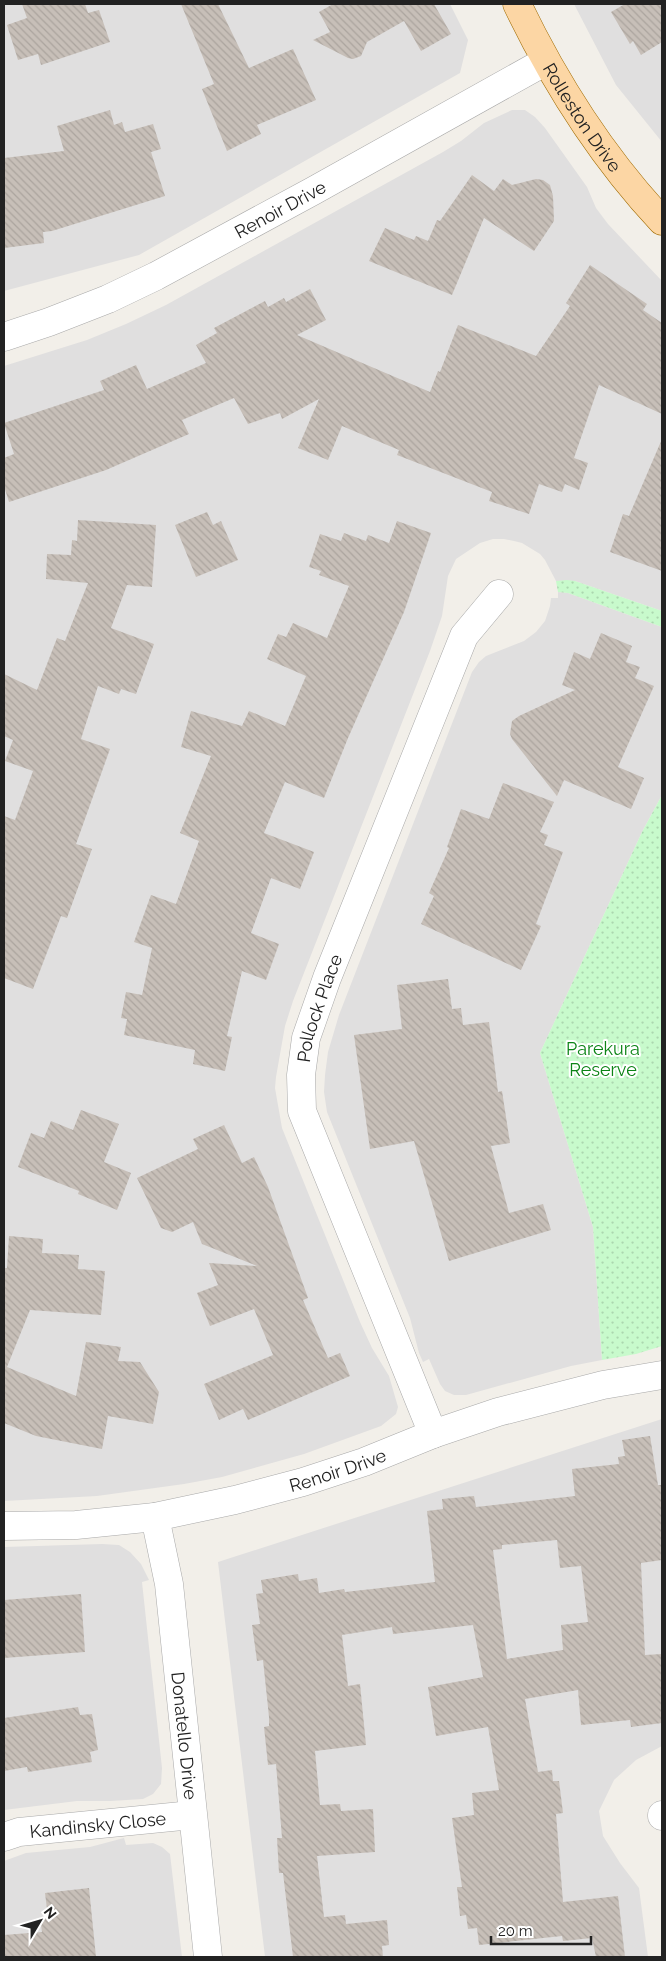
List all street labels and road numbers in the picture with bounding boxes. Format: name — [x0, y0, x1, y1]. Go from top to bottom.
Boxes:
street label: Rolleston Drive — [539, 59, 626, 176]
street label: Renoir Drive — [231, 175, 330, 242]
street label: Pollock Place — [292, 951, 346, 1063]
street label: Renoir Drive — [287, 1444, 389, 1496]
street label: Donatello Drive — [168, 1671, 202, 1801]
street label: Kandinsky Close — [29, 1807, 167, 1841]

